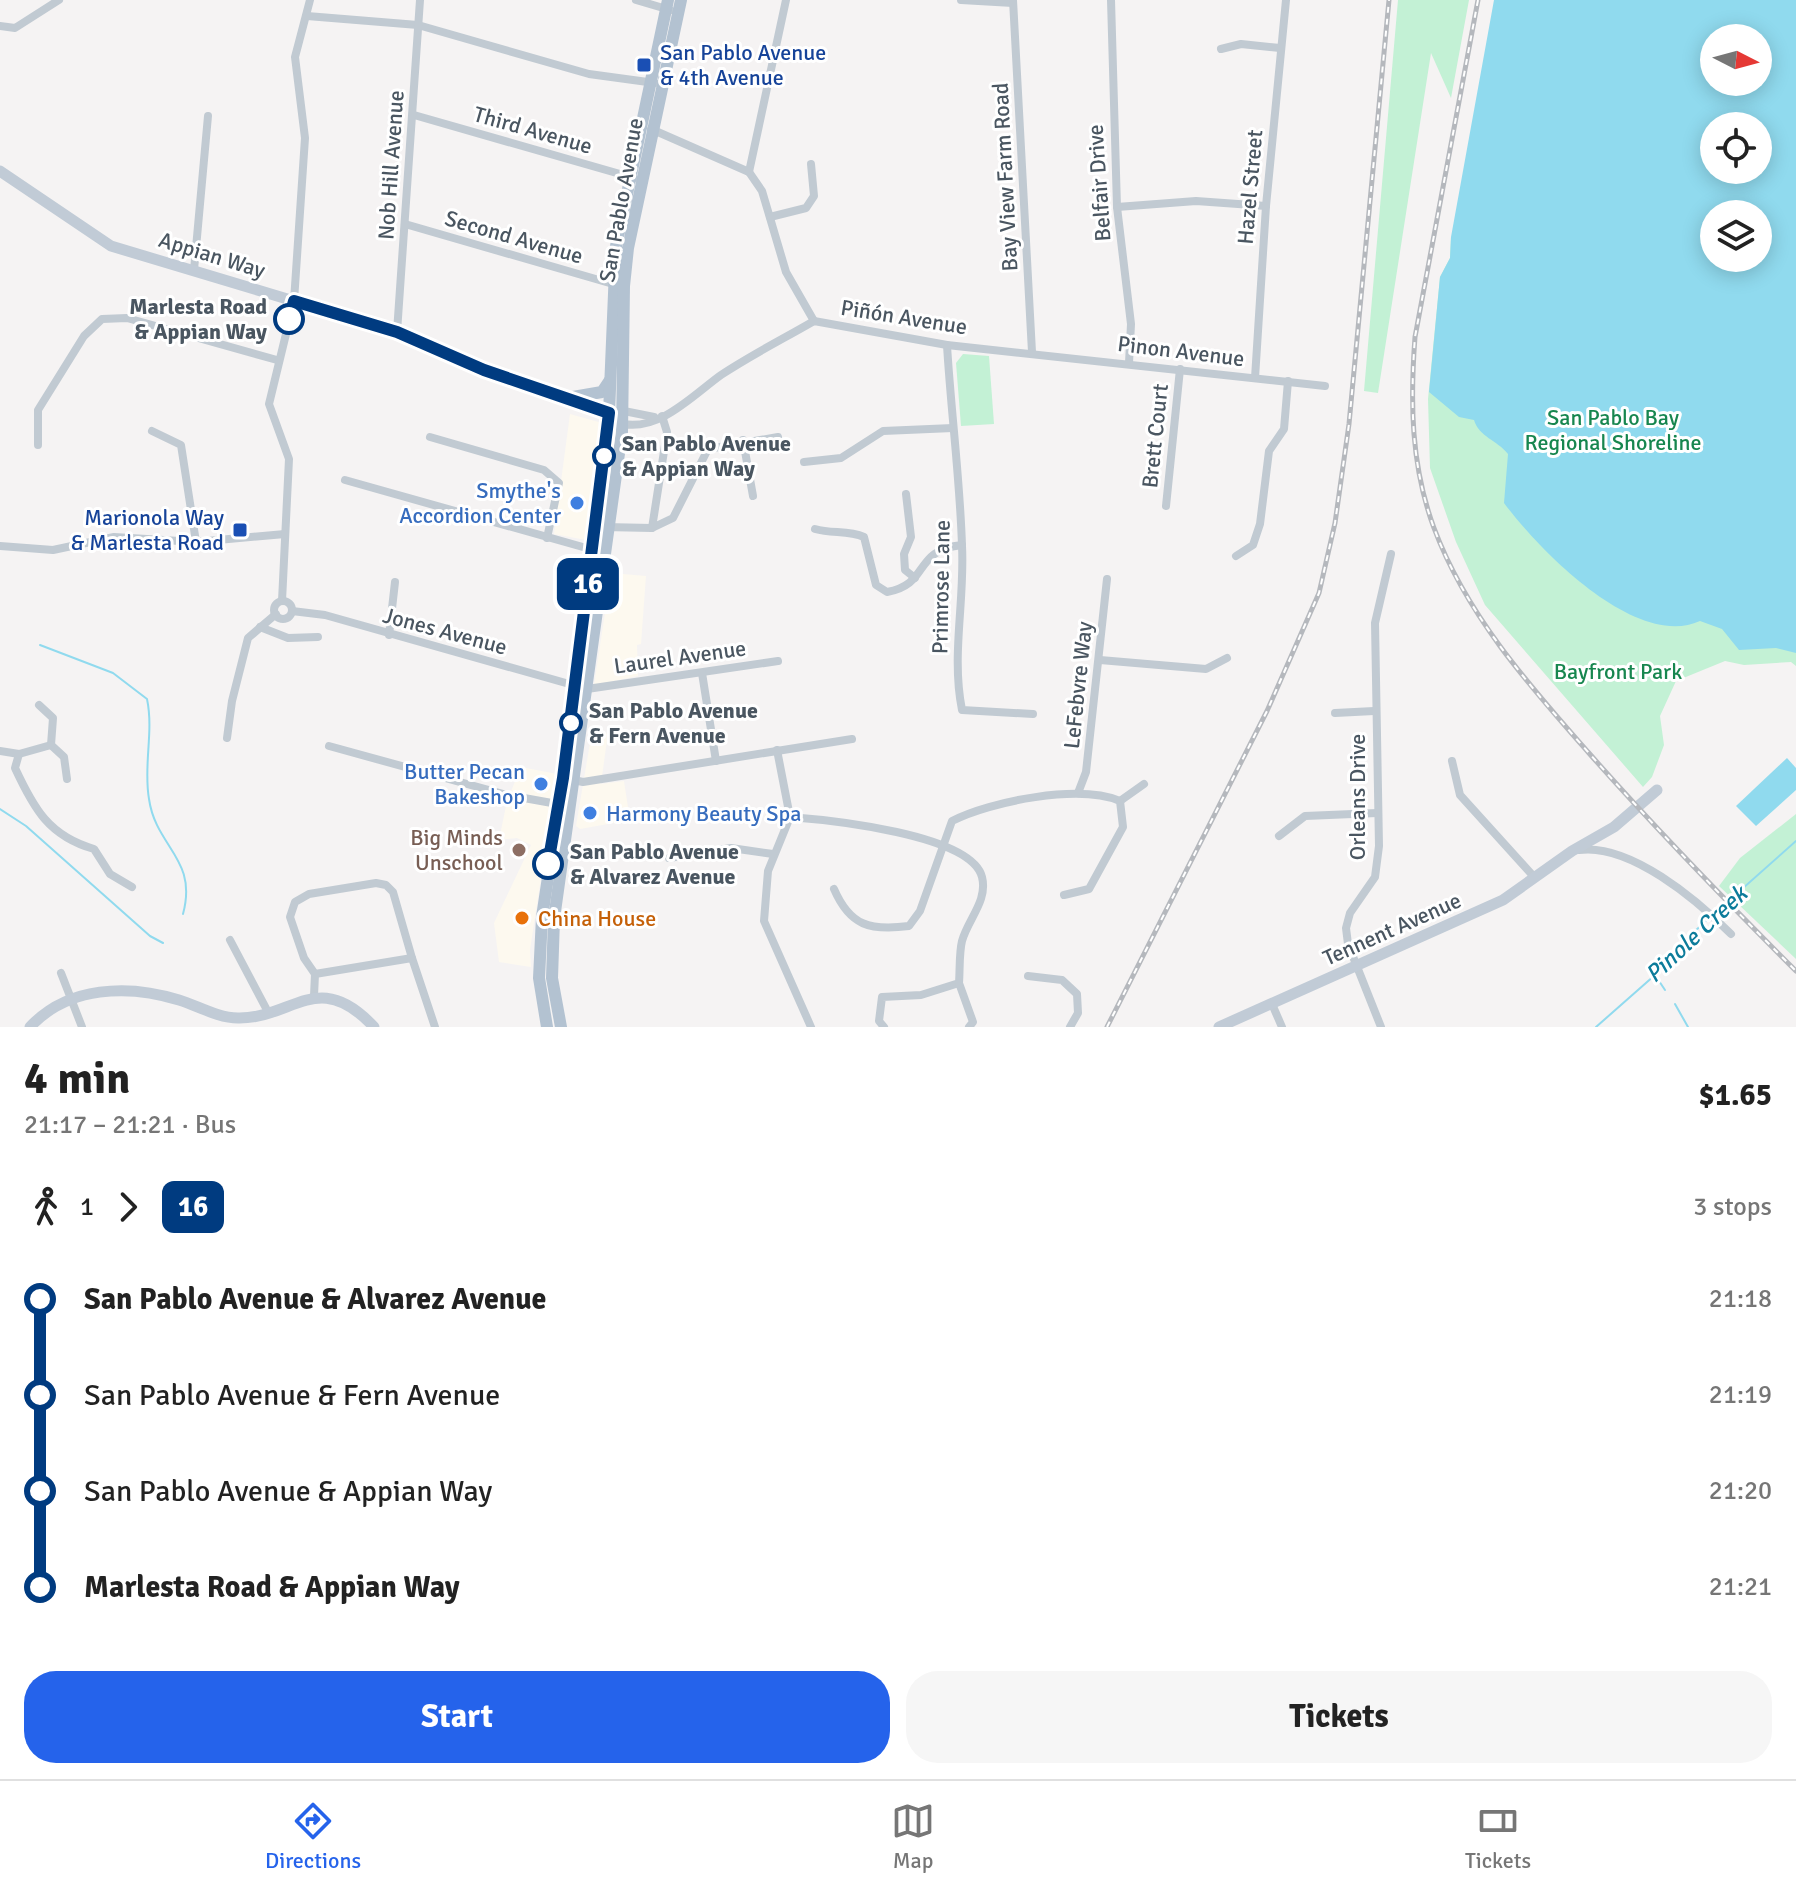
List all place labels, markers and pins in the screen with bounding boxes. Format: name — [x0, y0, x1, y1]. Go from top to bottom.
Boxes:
place label: San Pablo Avenue & 4th Avenue — [660, 39, 826, 91]
marker: San Pablo Avenue & 4th Avenue — [635, 56, 653, 74]
place label: Marlesta Road & Appian Way — [129, 293, 267, 345]
marker: Marlesta Road & Appian Way — [274, 304, 304, 334]
place label: San Pablo Avenue & Appian Way — [622, 430, 791, 482]
marker: San Pablo Avenue & Appian Way — [593, 445, 615, 467]
place label: Smythe's Accordion Center — [399, 477, 561, 529]
marker: Smythe's Accordion Center — [568, 494, 586, 512]
place label: Marionola Way & Marlesta Road — [71, 504, 225, 556]
marker: Marionola Way & Marlesta Road — [231, 521, 249, 539]
place label: San Pablo Avenue & Fern Avenue — [589, 697, 758, 749]
marker: San Pablo Avenue & Fern Avenue — [560, 712, 582, 734]
place label: Butter Pecan Bakeshop — [404, 758, 525, 810]
marker: Butter Pecan Bakeshop — [532, 775, 550, 793]
place label: Harmony Beauty Spa — [606, 800, 801, 827]
marker: Harmony Beauty Spa — [581, 804, 599, 822]
place label: Big Minds Unschool — [410, 824, 503, 876]
place label: San Pablo Avenue & Alvarez Avenue — [570, 838, 739, 890]
marker: Big Minds Unschool — [510, 841, 528, 859]
marker: San Pablo Avenue & Alvarez Avenue — [533, 849, 563, 879]
place label: China House — [538, 905, 656, 932]
marker: China House — [513, 909, 531, 927]

